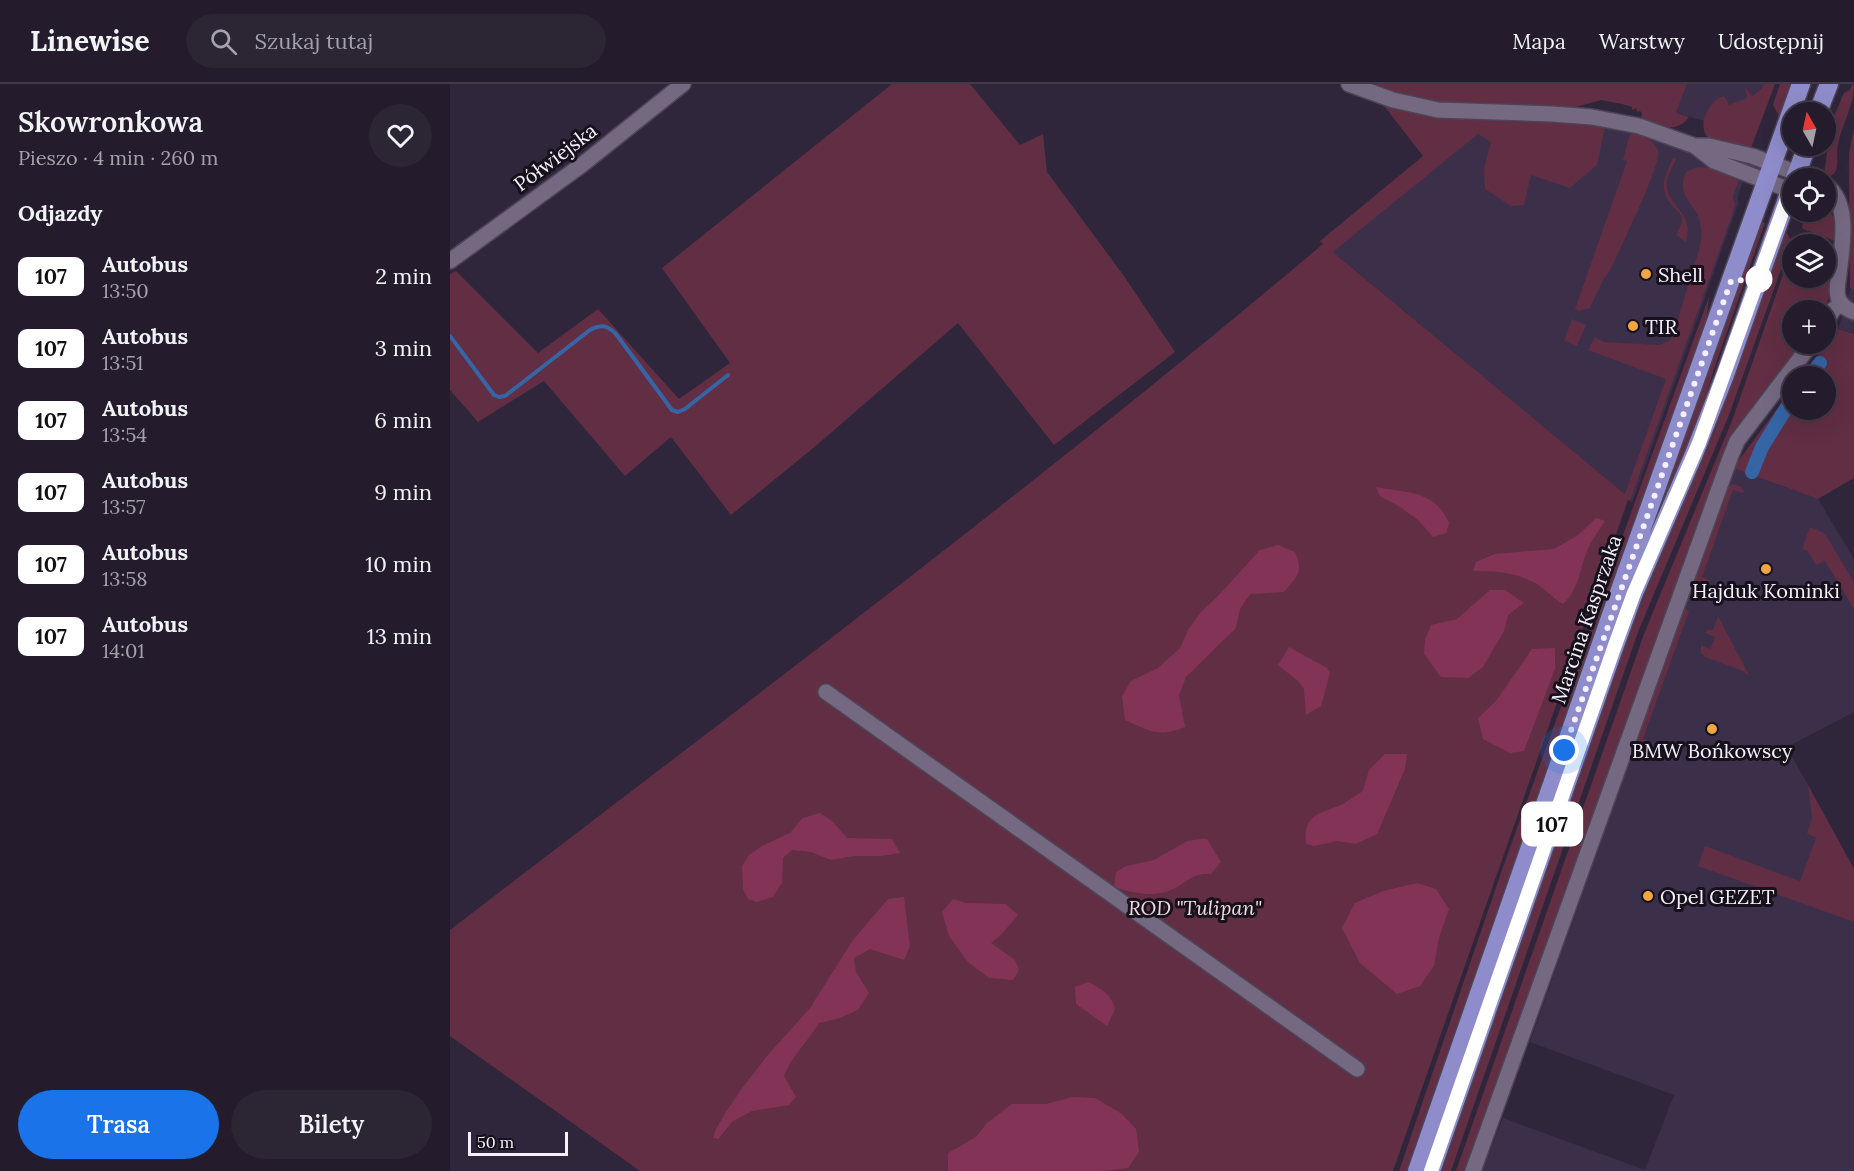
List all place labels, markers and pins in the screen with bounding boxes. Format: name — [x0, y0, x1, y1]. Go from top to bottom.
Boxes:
place label: Shell — [1658, 262, 1703, 287]
unlabelled marker — [1746, 266, 1772, 292]
marker: Shell — [1639, 267, 1653, 281]
place label: TIR — [1645, 314, 1678, 339]
marker: TIR — [1626, 319, 1640, 333]
marker: Hajduk Kominki — [1759, 562, 1773, 576]
place label: Hajduk Kominki — [1692, 578, 1840, 603]
marker: BMW Bońkowscy — [1705, 722, 1719, 736]
place label: BMW Bońkowscy — [1632, 738, 1793, 763]
place label: Opel GEZET — [1660, 884, 1775, 909]
marker: Opel GEZET — [1641, 889, 1655, 903]

